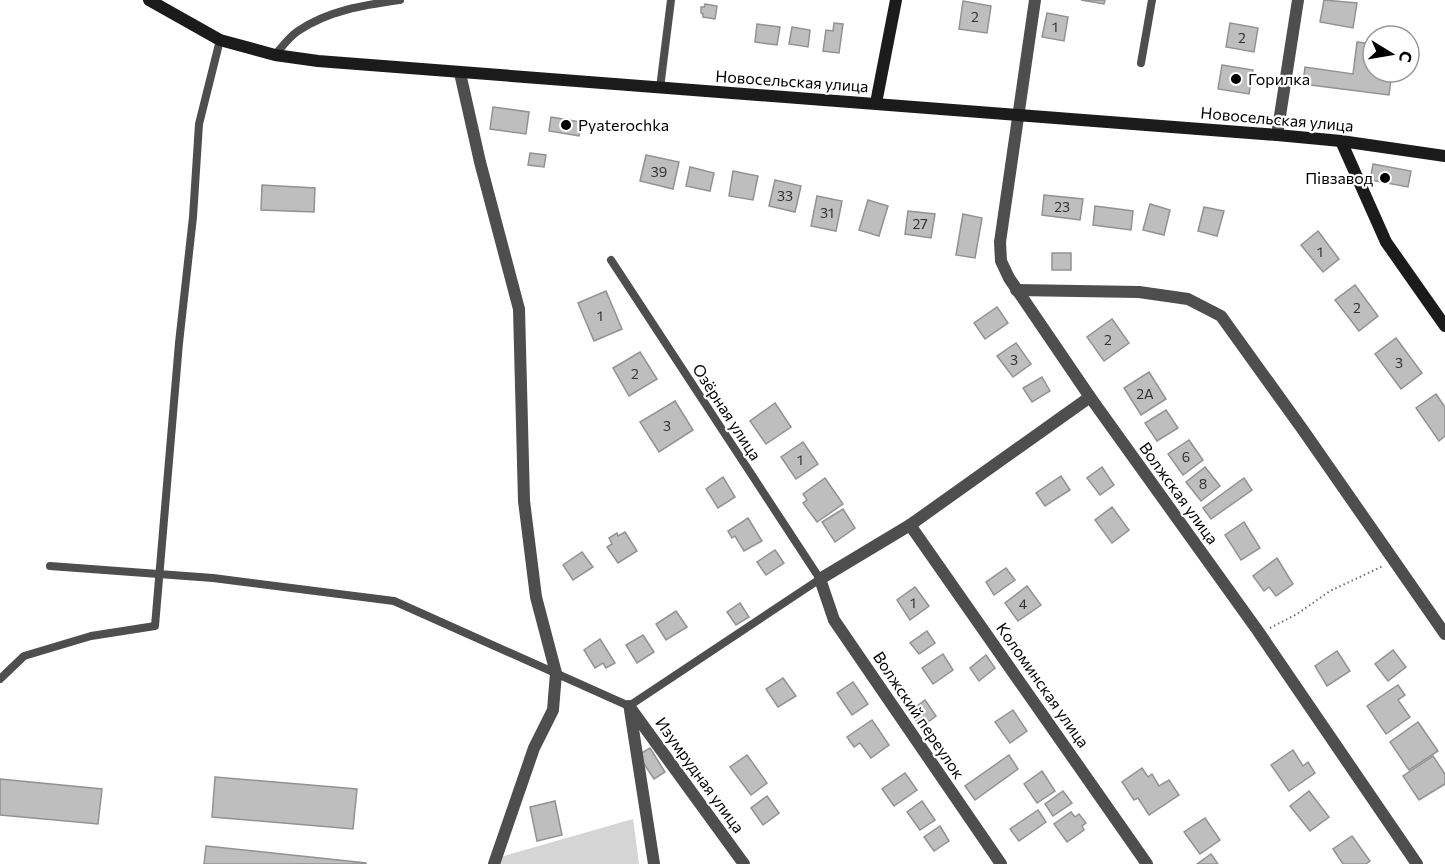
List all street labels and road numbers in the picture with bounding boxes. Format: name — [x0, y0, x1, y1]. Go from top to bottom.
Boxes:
street label: Новосельская улица — [715, 66, 869, 95]
street label: Новосельская улица — [1200, 102, 1354, 135]
street label: Озёрная улица — [689, 360, 766, 464]
street label: Волжская улица — [1136, 438, 1223, 547]
street label: Коломинская улица — [993, 619, 1094, 751]
street label: Волжский переулок — [870, 647, 969, 782]
street label: Изумрудная улица — [652, 713, 749, 836]

